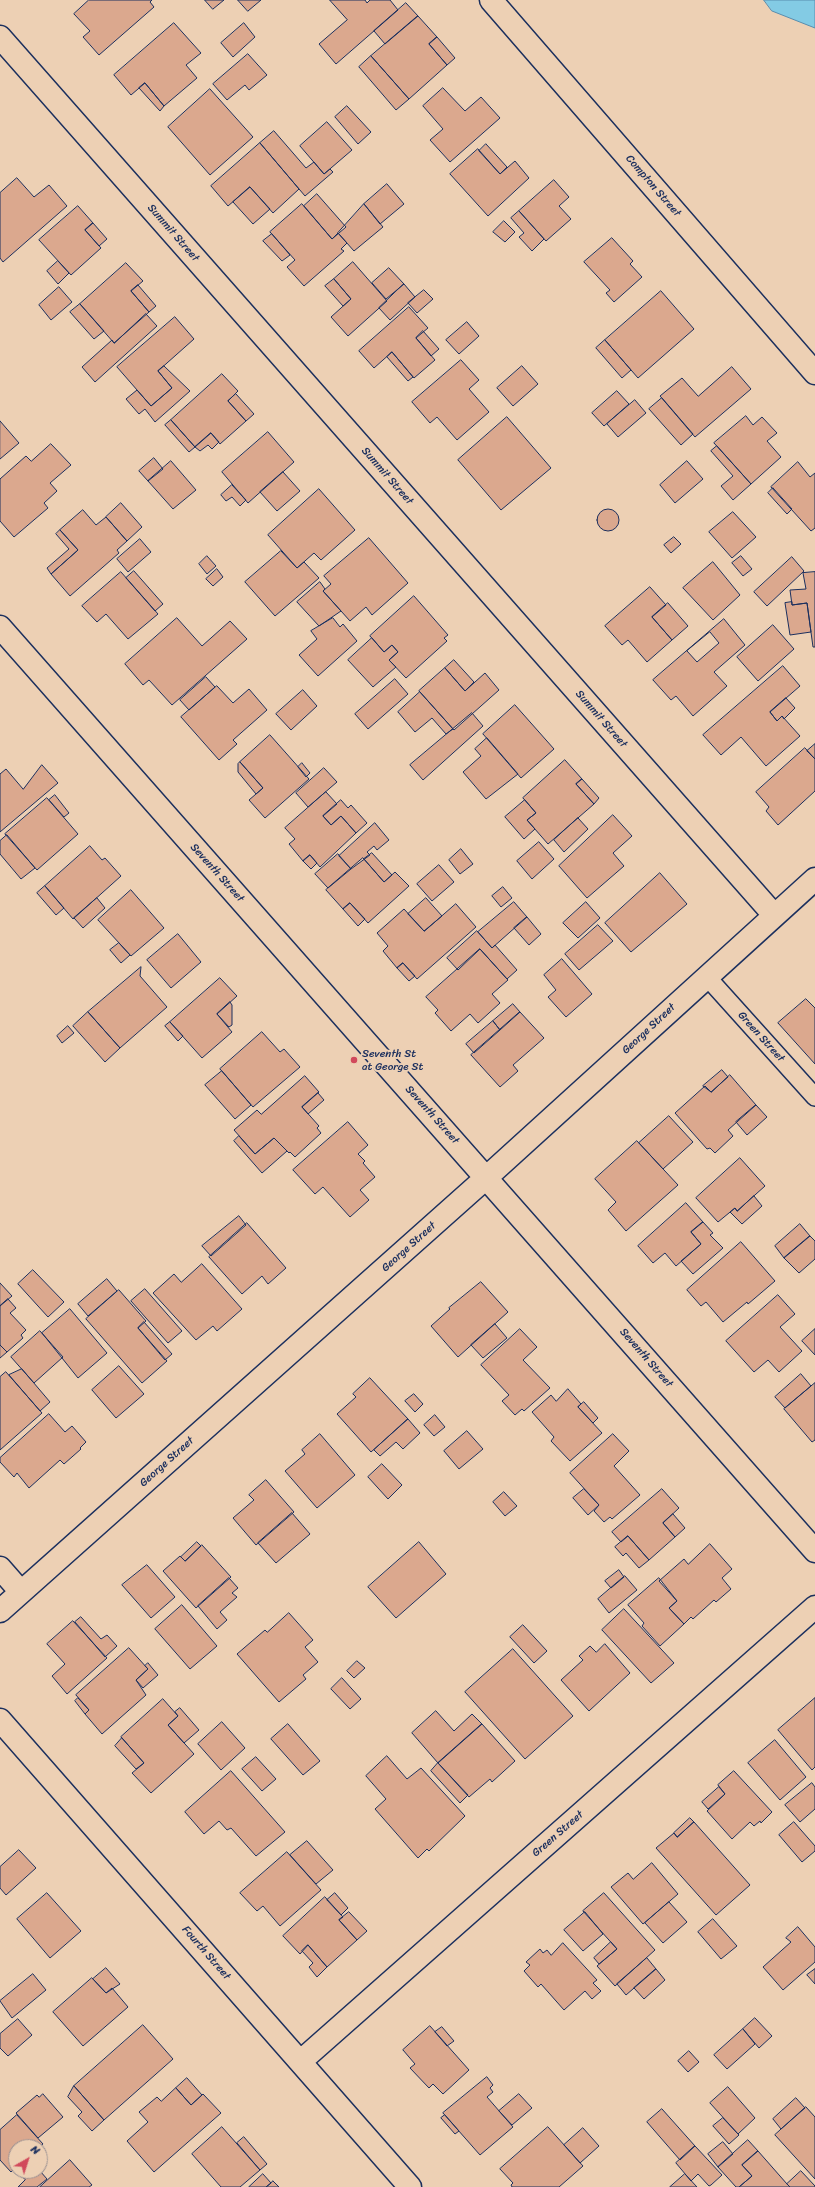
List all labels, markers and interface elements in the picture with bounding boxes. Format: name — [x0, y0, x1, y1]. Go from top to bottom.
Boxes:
street label: Compton Street — [623, 152, 683, 220]
street label: Summit Street — [144, 202, 202, 264]
street label: Summit Street — [358, 445, 416, 507]
street label: Summit Street — [572, 688, 630, 750]
street label: Seventh Street — [187, 841, 247, 905]
street label: George Street — [620, 1001, 678, 1057]
street label: Green Street — [735, 1009, 787, 1065]
place label: Seventh St at George St — [362, 1047, 423, 1073]
marker: Seventh St at George St — [349, 1055, 359, 1065]
street label: Seventh Street — [402, 1083, 462, 1147]
street label: George Street — [379, 1219, 439, 1275]
street label: Seventh Street — [617, 1326, 675, 1390]
street label: George Street — [137, 1434, 197, 1490]
street label: Green Street — [530, 1808, 586, 1860]
street label: Fourth Street — [179, 1923, 233, 1983]
north arrow — [8, 2139, 48, 2179]
text: N — [26, 2140, 44, 2160]

